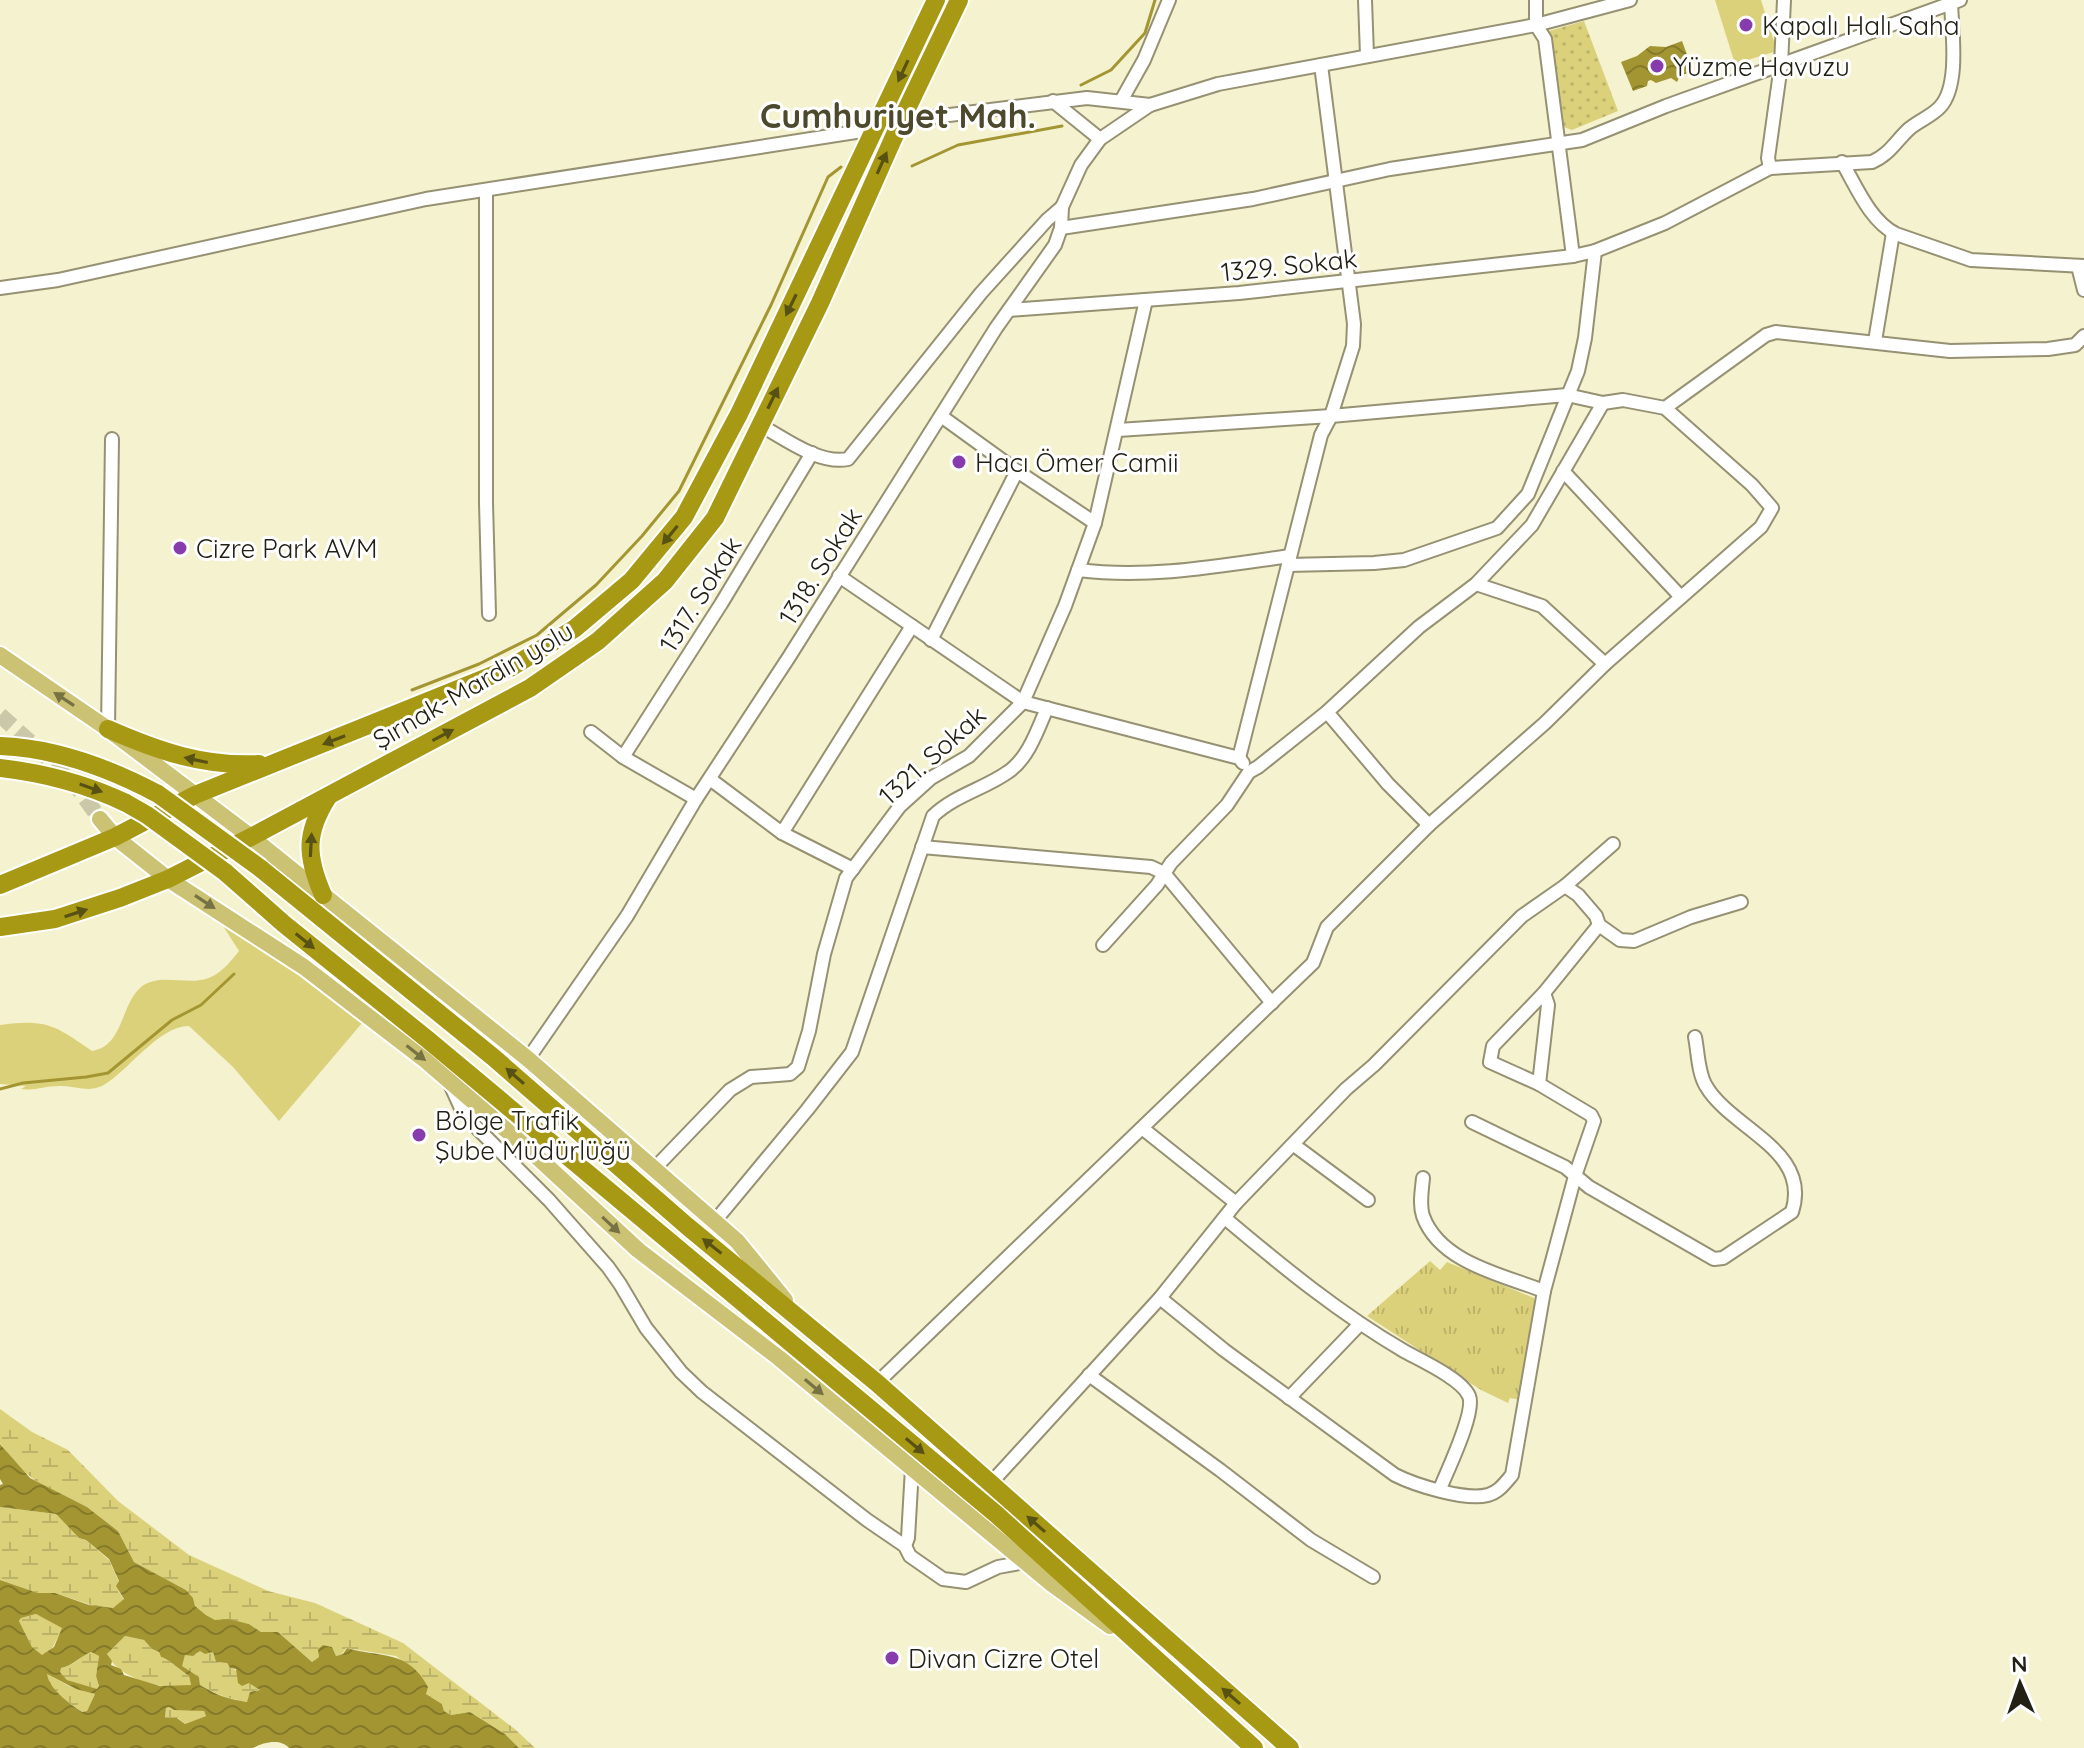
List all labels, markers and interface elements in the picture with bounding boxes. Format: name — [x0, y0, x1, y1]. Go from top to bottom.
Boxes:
place label: Kapalı Halı Saha — [1762, 9, 1959, 42]
marker: Kapalı Halı Saha — [1737, 16, 1755, 34]
place label: Yüzme Havuzu — [1673, 50, 1850, 83]
marker: Yüzme Havuzu — [1648, 57, 1666, 75]
one-way arrow — [896, 59, 910, 82]
district label: Cumhuriyet Mah. — [760, 94, 1036, 137]
one-way arrow — [876, 151, 889, 174]
street label: 1329. Sokak — [1219, 241, 1359, 289]
one-way arrow — [784, 294, 798, 317]
one-way arrow — [766, 387, 780, 410]
place label: Hacı Ömer Camii — [975, 446, 1179, 479]
marker: Hacı Ömer Camii — [950, 453, 968, 471]
street label: 1318. Sokak — [771, 501, 869, 631]
one-way arrow — [662, 525, 679, 545]
street label: 1317. Sokak — [652, 530, 748, 658]
place label: Cizre Park AVM — [196, 532, 378, 565]
marker: Cizre Park AVM — [171, 539, 189, 557]
street label: Şırnak-Mardin yolu — [367, 614, 579, 756]
one-way arrow — [54, 692, 75, 707]
street label: 1321. Sokak — [872, 698, 992, 812]
one-way arrow — [432, 728, 455, 741]
one-way arrow — [322, 734, 346, 747]
one-way arrow — [183, 753, 208, 766]
one-way arrow — [80, 782, 104, 795]
one-way arrow — [305, 832, 318, 857]
one-way arrow — [194, 895, 215, 910]
one-way arrow — [65, 906, 89, 919]
one-way arrow — [295, 932, 315, 949]
one-way arrow — [406, 1045, 426, 1061]
one-way arrow — [505, 1068, 525, 1085]
place label: Bölge Trafik Şube Müdürlüğü — [435, 1104, 631, 1167]
marker: Bölge Trafik Şube Müdürlüğü — [410, 1126, 428, 1144]
one-way arrow — [601, 1216, 620, 1234]
one-way arrow — [702, 1238, 722, 1254]
one-way arrow — [804, 1378, 824, 1395]
one-way arrow — [905, 1437, 925, 1454]
one-way arrow — [1027, 1516, 1046, 1534]
place label: Divan Cizre Otel — [908, 1642, 1099, 1675]
north arrow — [1980, 1644, 2060, 1724]
marker: Divan Cizre Otel — [883, 1649, 901, 1667]
text: N — [2011, 1650, 2028, 1678]
one-way arrow — [1222, 1688, 1241, 1706]

